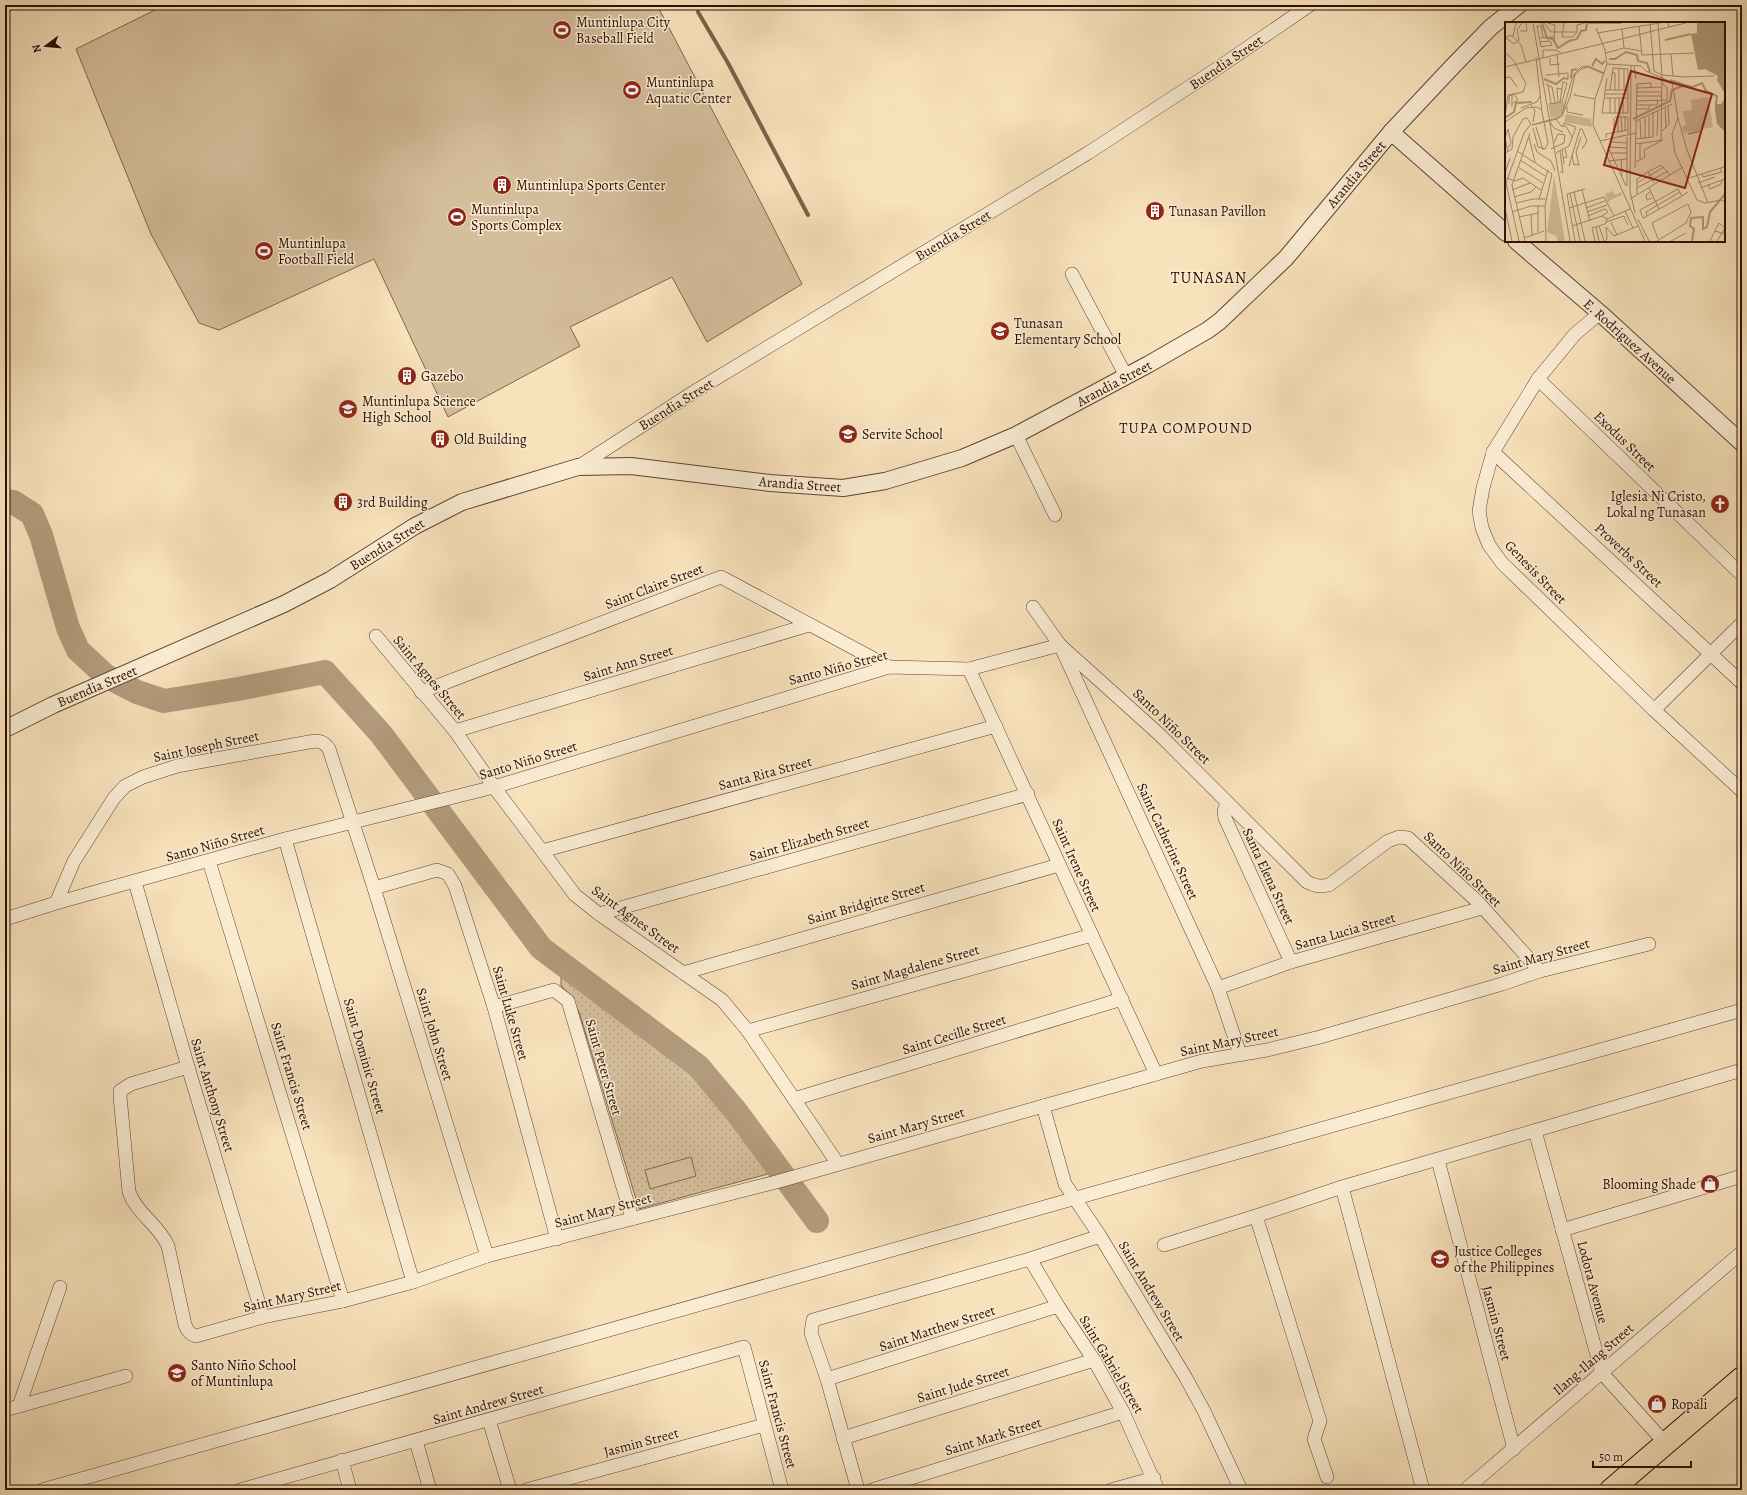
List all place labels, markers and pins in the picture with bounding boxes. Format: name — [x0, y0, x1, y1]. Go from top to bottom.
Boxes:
place label: Muntinlupa City Baseball Field — [576, 13, 671, 48]
sports icon: Muntinlupa City Baseball Field — [551, 19, 573, 41]
place label: Muntinlupa Aquatic Center — [645, 73, 732, 108]
sports icon: Muntinlupa Aquatic Center — [621, 79, 643, 101]
building icon: Muntinlupa Sports Center — [491, 174, 513, 196]
place label: Muntinlupa Sports Center — [516, 176, 666, 195]
place label: Muntinlupa Sports Complex — [471, 200, 562, 235]
building icon: Tunasan Pavillon — [1144, 200, 1166, 222]
place label: Tunasan Pavillon — [1169, 202, 1266, 221]
sports icon: Muntinlupa Sports Complex — [446, 206, 468, 228]
place label: Muntinlupa Football Field — [278, 234, 355, 269]
sports icon: Muntinlupa Football Field — [253, 240, 275, 262]
place label: Tunasan Elementary School — [1014, 314, 1122, 349]
school or university icon: Tunasan Elementary School — [989, 320, 1011, 342]
building icon: Gazebo — [396, 365, 418, 387]
place label: Gazebo — [421, 367, 464, 386]
place label: Muntinlupa Science High School — [362, 392, 476, 427]
school or university icon: Muntinlupa Science High School — [337, 398, 359, 420]
school or university icon: Servite School — [837, 423, 859, 445]
place label: Servite School — [862, 425, 943, 444]
building icon: Old Building — [429, 428, 451, 450]
place label: Old Building — [454, 430, 527, 449]
place label: Iglesia Ni Cristo, Lokal ng Tunasan — [1606, 487, 1706, 522]
building icon: 3rd Building — [332, 491, 354, 513]
place label: 3rd Building — [357, 493, 428, 512]
church icon: Iglesia Ni Cristo, Lokal ng Tunasan — [1709, 493, 1731, 515]
shop icon: Blooming Shade — [1699, 1173, 1721, 1195]
place label: Blooming Shade — [1602, 1175, 1696, 1194]
place label: Justice Colleges of the Philippines — [1454, 1242, 1554, 1277]
school or university icon: Justice Colleges of the Philippines — [1429, 1248, 1451, 1270]
place label: Santo Niño School of Muntinlupa — [191, 1356, 297, 1391]
school or university icon: Santo Niño School of Muntinlupa — [166, 1362, 188, 1384]
shop icon: Ropali — [1646, 1393, 1668, 1415]
place label: Ropali — [1671, 1395, 1707, 1414]

